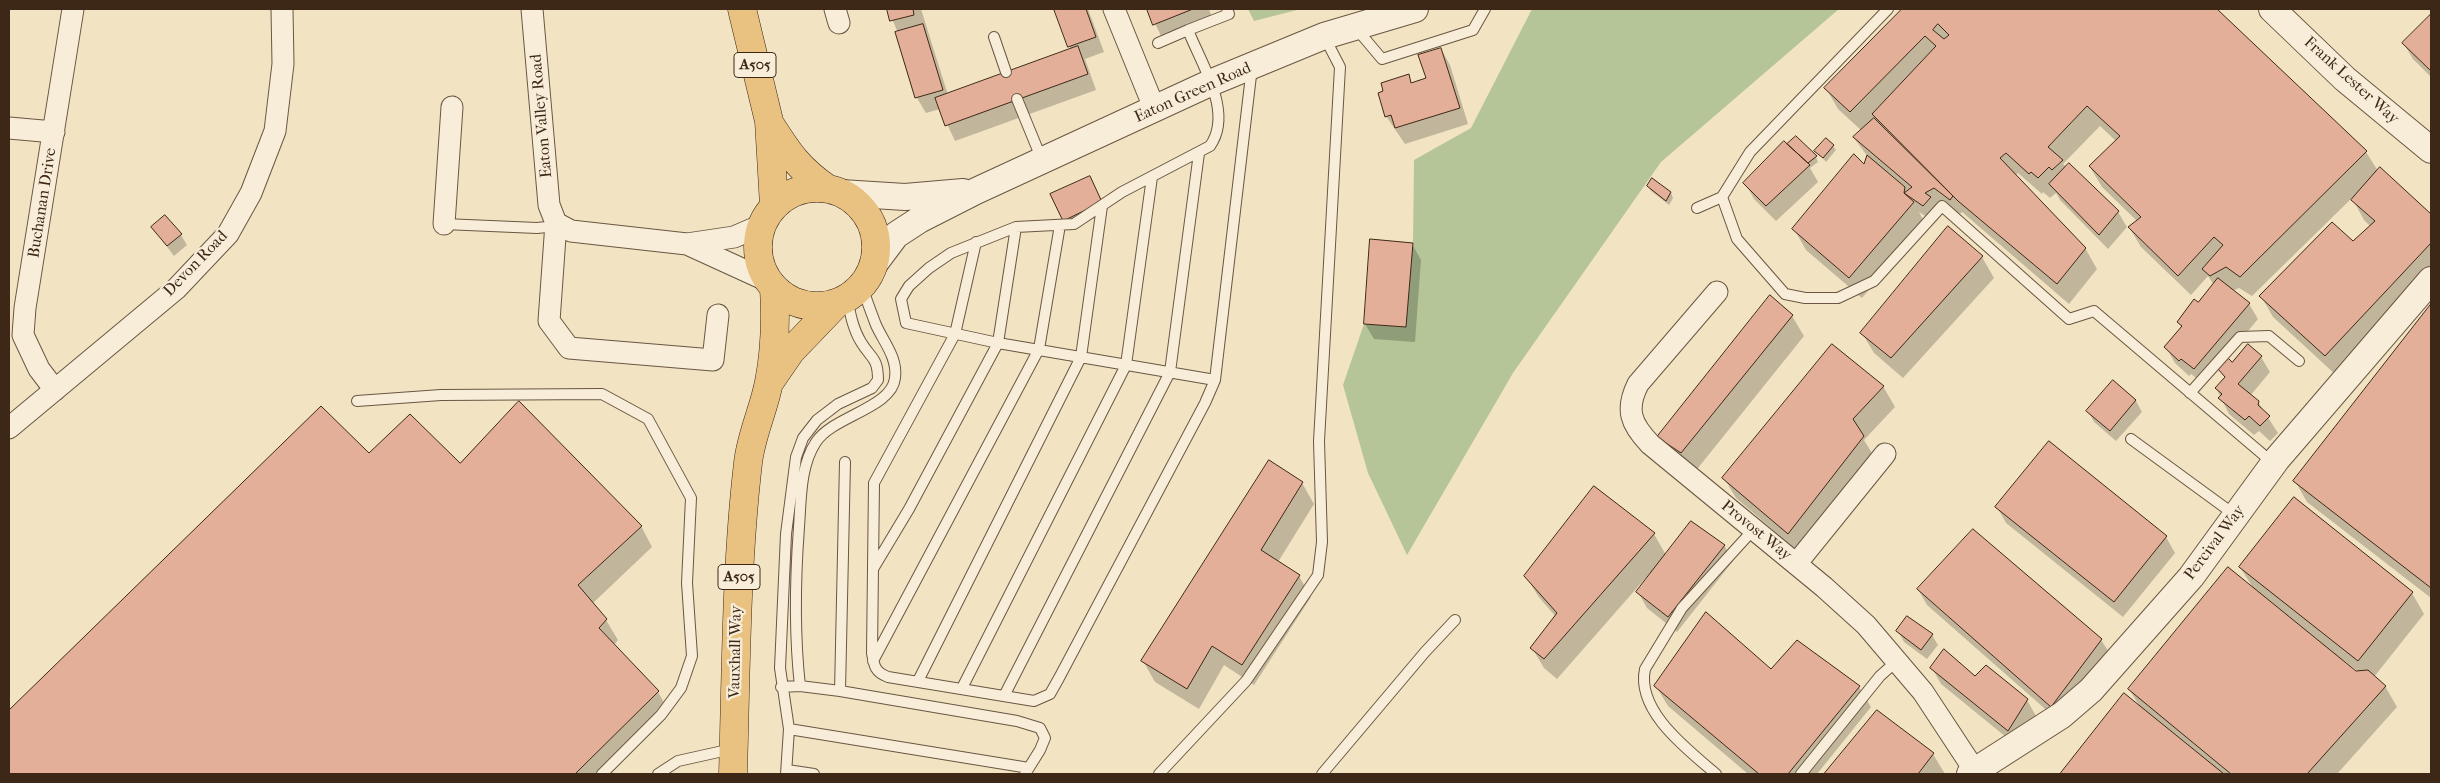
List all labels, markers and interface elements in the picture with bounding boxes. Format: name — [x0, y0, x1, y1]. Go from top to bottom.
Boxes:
street label: Frank Lester Way — [2299, 33, 2403, 129]
road number: A505 — [734, 52, 776, 78]
street label: Eaton Valley Road — [527, 53, 557, 179]
street label: Eaton Green Road — [1132, 59, 1254, 127]
street label: Buchanan Drive — [25, 147, 61, 259]
street label: Devon Road — [160, 227, 232, 301]
street label: Provost Way — [1717, 497, 1795, 565]
street label: Percival Way — [2181, 502, 2249, 584]
road number: A505 — [718, 564, 760, 590]
street label: Vauxhall Way — [726, 605, 746, 699]

